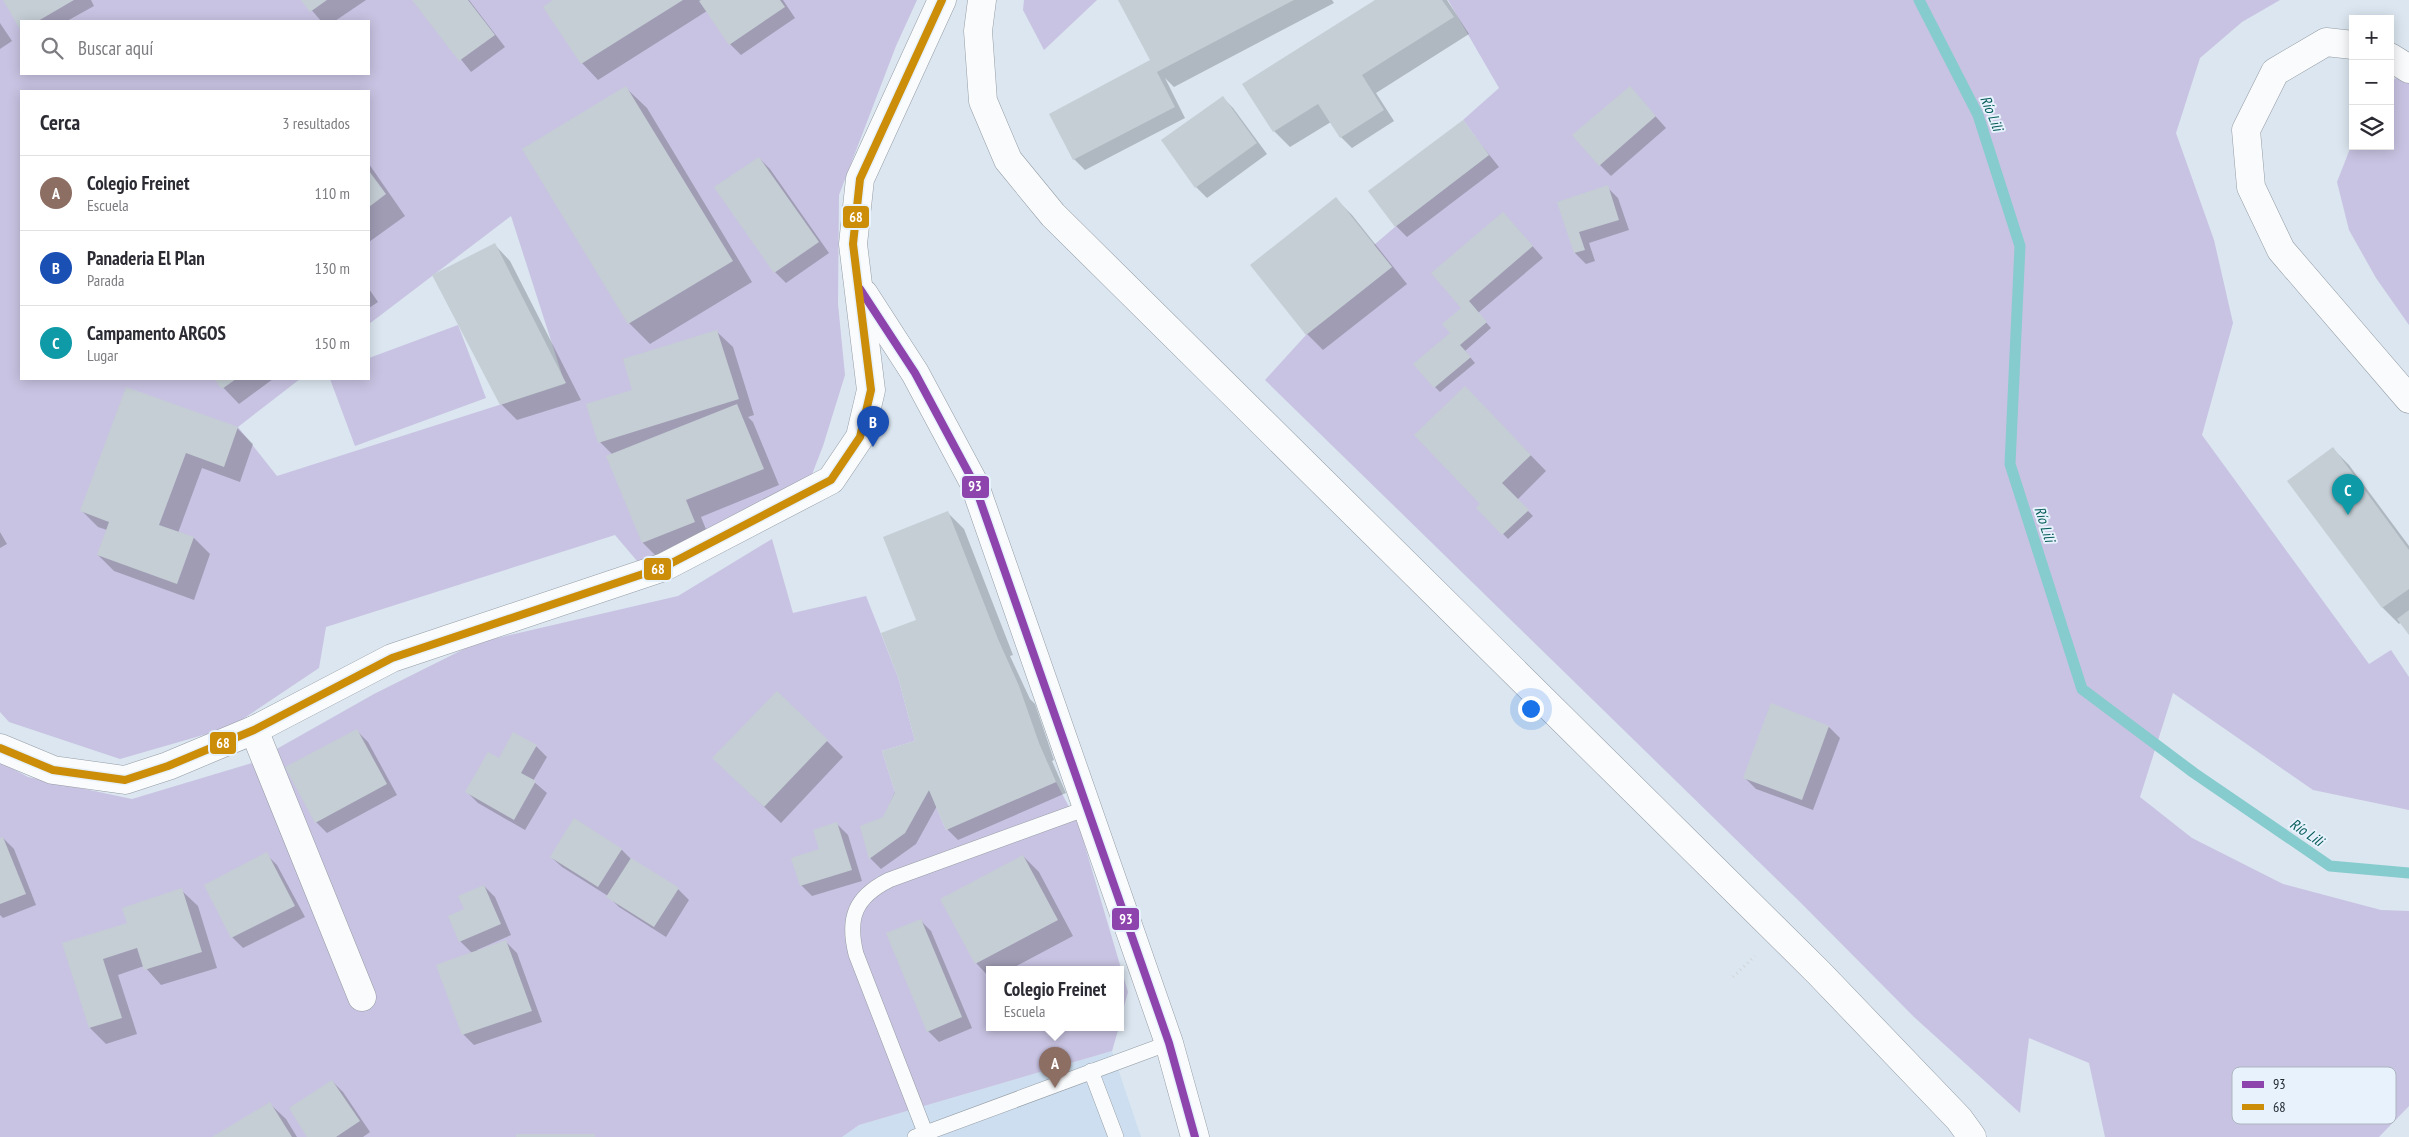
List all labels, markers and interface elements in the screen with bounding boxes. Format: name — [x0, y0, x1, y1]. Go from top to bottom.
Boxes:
map controls — [2349, 15, 2394, 150]
button: + — [2349, 15, 2394, 60]
search box — [20, 20, 370, 75]
icon: search — [38, 34, 66, 62]
text: Buscar aquí — [78, 36, 153, 60]
button: − — [2349, 60, 2394, 105]
water label: Río Lili — [1976, 93, 2008, 135]
button: layers — [2349, 105, 2394, 150]
text: Cerca — [40, 109, 80, 136]
text: 3 resultados — [282, 113, 350, 133]
text: Colegio Freinet — [87, 171, 190, 195]
text: A — [52, 183, 60, 203]
text: 110 m — [315, 183, 350, 203]
text: Escuela — [87, 195, 129, 215]
line badge: 68 — [842, 205, 870, 229]
text: 68 — [849, 208, 863, 226]
text: Panaderia El Plan — [87, 246, 205, 270]
text: B — [52, 258, 60, 278]
text: 130 m — [315, 258, 350, 278]
text: Parada — [87, 270, 124, 290]
text: Campamento ARGOS — [87, 321, 226, 345]
text: C — [52, 333, 60, 353]
text: 150 m — [315, 333, 350, 353]
text: Lugar — [87, 345, 118, 365]
pin: B — [857, 406, 889, 447]
pin: C — [2332, 474, 2364, 515]
line badge: 93 — [961, 475, 990, 499]
text: 93 — [968, 477, 982, 495]
water label: Río Lili — [2030, 504, 2060, 546]
line badge: 68 — [643, 557, 672, 581]
text: 68 — [651, 560, 665, 578]
your location — [1518, 696, 1544, 722]
line badge: 68 — [209, 731, 237, 755]
text: 68 — [216, 734, 230, 752]
water label: Río Lili — [2287, 814, 2329, 851]
line badge: 93 — [1111, 907, 1140, 931]
text: 93 — [1119, 910, 1133, 928]
popup — [986, 966, 1124, 1031]
text: Colegio Freinet — [1004, 977, 1106, 1001]
text: Escuela — [1004, 1001, 1045, 1021]
pin: A — [1039, 1047, 1071, 1088]
legend — [2232, 1067, 2396, 1124]
text: 93 — [2273, 1075, 2286, 1093]
text: 68 — [2273, 1098, 2286, 1116]

